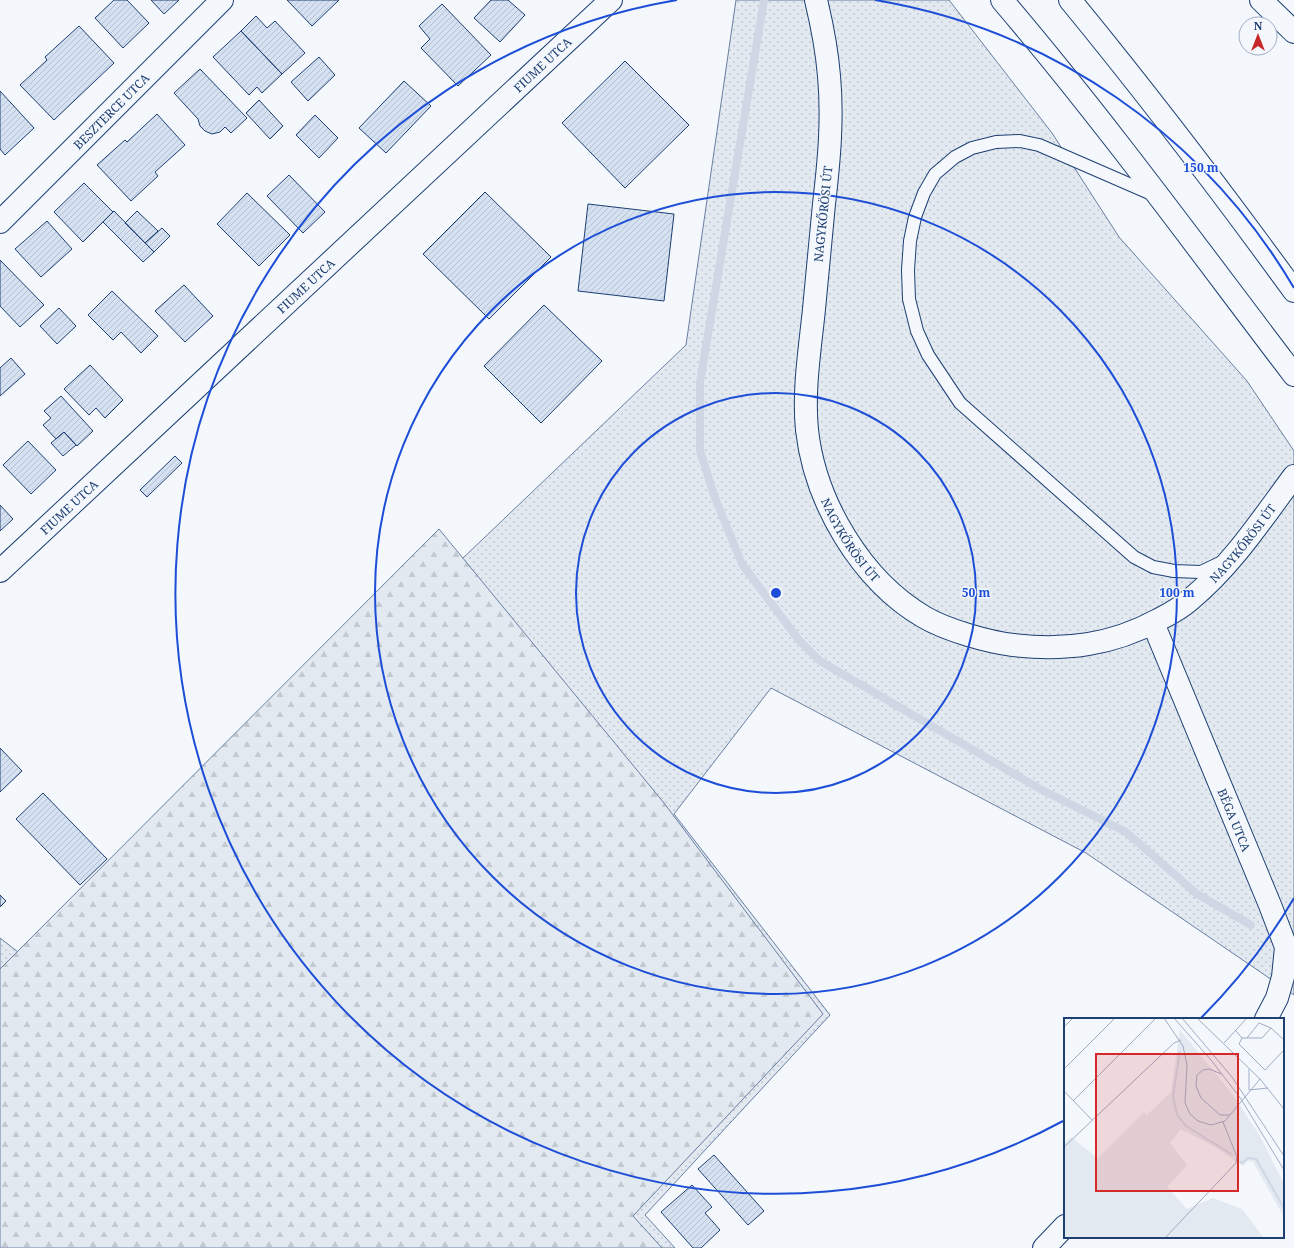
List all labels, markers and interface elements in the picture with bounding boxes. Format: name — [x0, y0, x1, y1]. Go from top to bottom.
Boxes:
north arrow — [1238, 16, 1278, 56]
text: N — [1254, 18, 1263, 33]
street label: FIUME UTCA — [509, 33, 575, 96]
street label: BESZTERCE UTCA — [69, 69, 153, 153]
text: 150 m — [1183, 159, 1219, 176]
street label: NAGYKŐRÖSI ÚT — [809, 164, 837, 263]
street label: FIUME UTCA — [273, 254, 338, 317]
street label: FIUME UTCA — [36, 475, 102, 538]
street label: NAGYKŐRÖSI ÚT — [817, 495, 884, 586]
street label: NAGYKŐRÖSI ÚT — [1205, 500, 1280, 586]
text: 50 m — [962, 584, 990, 601]
text: 100 m — [1159, 584, 1195, 601]
centre of rings — [769, 586, 783, 600]
street label: BÉGA UTCA — [1214, 785, 1256, 854]
inset map — [1064, 1018, 1284, 1238]

